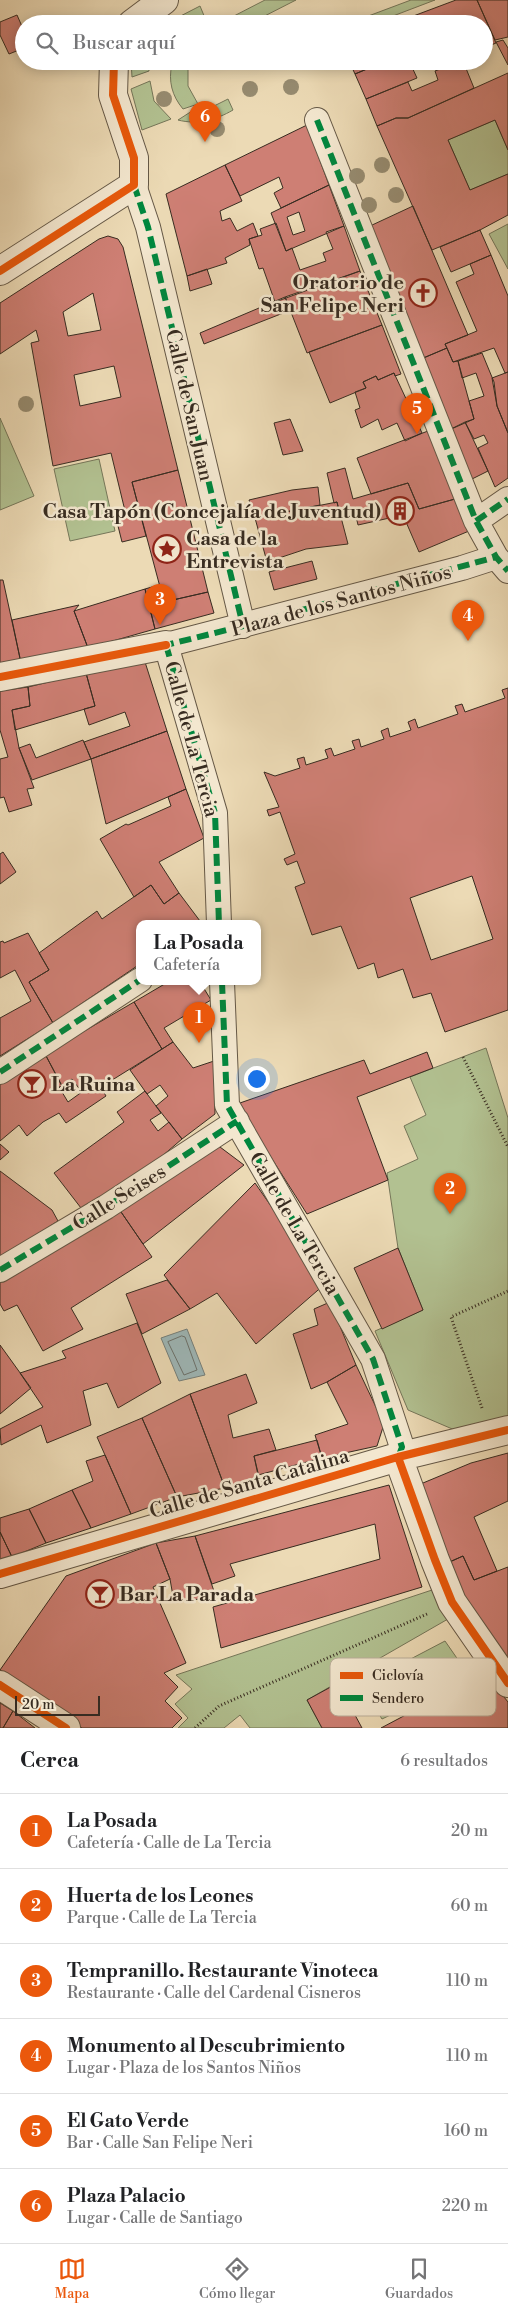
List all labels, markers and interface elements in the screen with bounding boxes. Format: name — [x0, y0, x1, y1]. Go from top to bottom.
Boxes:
search box — [15, 15, 493, 70]
icon: search — [33, 29, 61, 57]
text: Buscar aquí — [73, 31, 175, 55]
pin: 6 — [189, 101, 221, 142]
place label: Oratorio de San Felipe Neri — [261, 271, 405, 319]
church icon: Oratorio de San Felipe Neri — [408, 278, 438, 308]
street label: Calle de San Juan — [159, 327, 218, 484]
pin: 5 — [401, 393, 433, 434]
building icon: Casa Tapón (Concejalía de Juventud) — [385, 496, 415, 526]
place label: Casa Tapón (Concejalía de Juventud) — [43, 500, 381, 525]
place label: Casa de la Entrevista — [186, 527, 284, 575]
place icon: Casa de la Entrevista — [152, 534, 182, 564]
street label: Plaza de los Santos Niños — [228, 560, 454, 643]
pin: 3 — [144, 584, 176, 625]
pin: 4 — [452, 600, 484, 641]
street label: Calle de La Tercia — [158, 659, 224, 821]
popup — [136, 920, 261, 985]
text: La Posada — [153, 931, 244, 955]
text: Cafetería — [153, 955, 220, 975]
pin: 1 — [183, 1002, 215, 1043]
your location — [244, 1066, 270, 1092]
bar icon: La Ruina — [17, 1069, 47, 1099]
place label: La Ruina — [51, 1073, 135, 1098]
street label: Calle de La Tercia — [243, 1148, 345, 1300]
street label: Calle Seises — [68, 1160, 171, 1237]
pin: 2 — [434, 1173, 466, 1214]
street label: Calle de Santa Catalina — [147, 1444, 353, 1525]
bar icon: Bar La Parada — [85, 1579, 115, 1609]
place label: Bar La Parada — [119, 1583, 254, 1608]
legend — [330, 1658, 496, 1716]
text: Ciclovía — [372, 1667, 425, 1685]
text: Sendero — [372, 1690, 424, 1708]
scale bar — [15, 1693, 100, 1716]
text: 20 m — [22, 1696, 54, 1714]
text: Cerca — [20, 1748, 79, 1774]
text: 6 resultados — [400, 1751, 488, 1771]
text: La Posada — [67, 1809, 157, 1833]
text: 1 — [32, 1821, 40, 1841]
text: 20 m — [451, 1821, 488, 1841]
text: Cafetería · Calle de La Tercia — [67, 1833, 272, 1853]
text: Huerta de los Leones — [67, 1884, 253, 1908]
text: 2 — [31, 1896, 41, 1916]
text: 60 m — [450, 1896, 488, 1916]
text: Parque · Calle de La Tercia — [67, 1908, 257, 1928]
text: Tempranillo. Restaurante Vinoteca — [67, 1959, 378, 1983]
text: 3 — [31, 1971, 41, 1991]
text: 110 m — [446, 1971, 488, 1991]
text: Restaurante · Calle del Cardenal Cisneros — [67, 1983, 361, 2003]
text: Monumento al Descubrimiento — [67, 2034, 345, 2058]
text: 4 — [31, 2046, 41, 2066]
text: 110 m — [446, 2046, 488, 2066]
text: Lugar · Plaza de los Santos Niños — [67, 2058, 301, 2078]
text: El Gato Verde — [67, 2109, 189, 2133]
text: 5 — [31, 2121, 41, 2141]
text: 160 m — [444, 2121, 488, 2141]
text: Bar · Calle San Felipe Neri — [67, 2133, 253, 2153]
text: Plaza Palacio — [67, 2184, 186, 2208]
text: 6 — [31, 2196, 41, 2216]
text: 220 m — [442, 2196, 488, 2216]
text: Lugar · Calle de Santiago — [67, 2208, 243, 2228]
tab: Mapa — [55, 2255, 89, 2303]
tab: Cómo llegar — [199, 2255, 275, 2303]
tab: Guardados — [385, 2255, 453, 2303]

